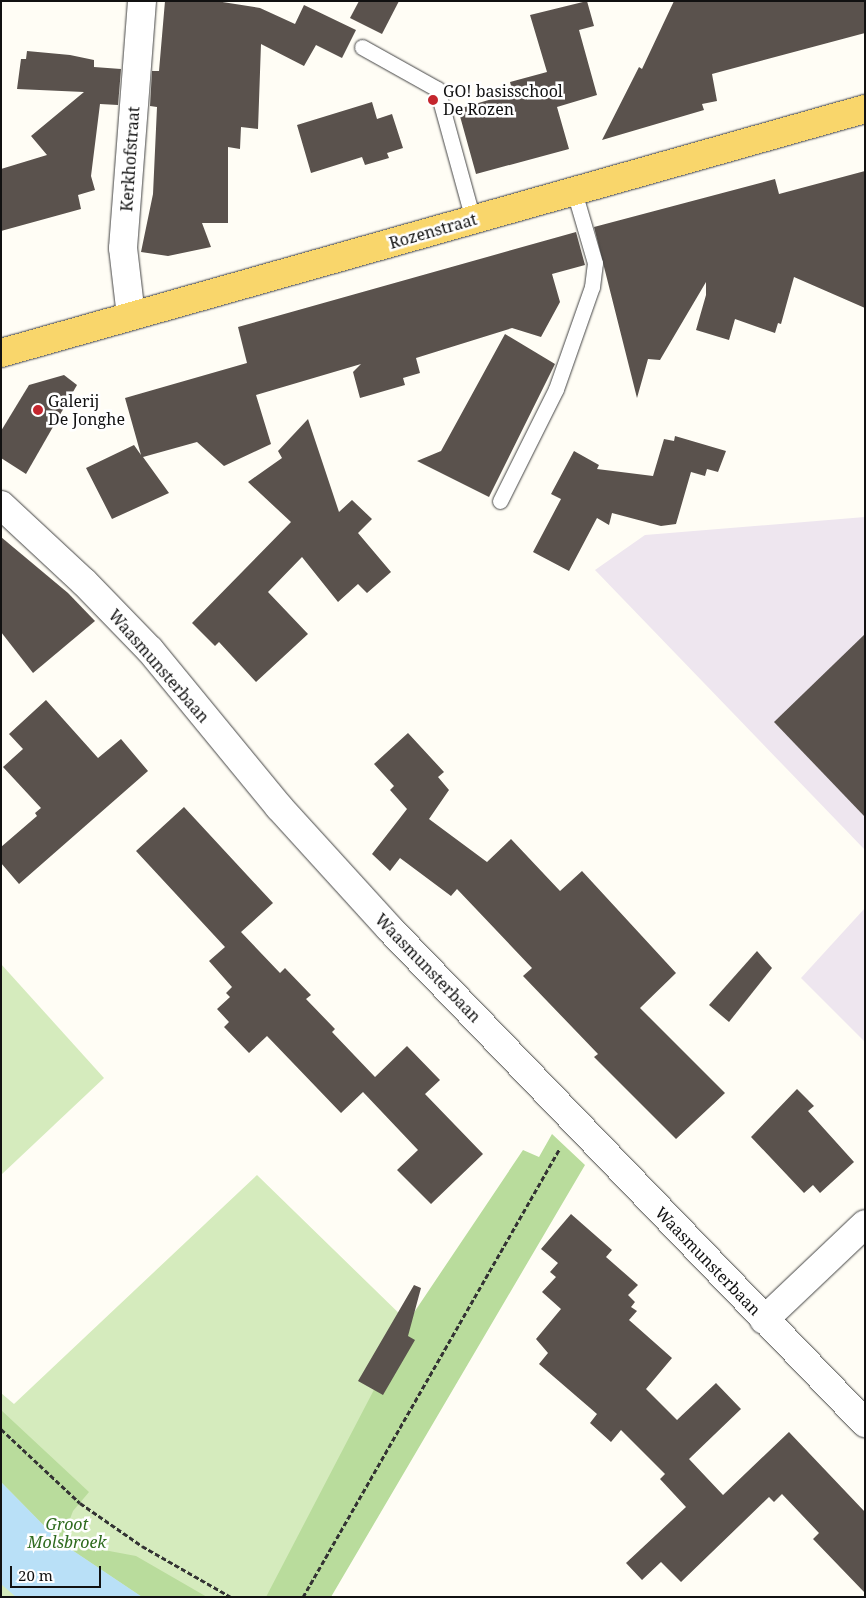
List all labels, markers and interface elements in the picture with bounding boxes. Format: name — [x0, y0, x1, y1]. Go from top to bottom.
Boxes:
place label: GO! basisschool De Rozen — [443, 81, 563, 119]
marker: GO! basisschool De Rozen — [427, 94, 439, 106]
street label: Kerkhofstraat — [117, 106, 143, 212]
street label: Rozenstraat — [387, 209, 479, 253]
place label: Galerij De Jonghe — [48, 391, 125, 429]
marker: Galerij De Jonghe — [32, 404, 44, 416]
street label: Waasmunsterbaan — [105, 606, 213, 726]
street label: Waasmunsterbaan — [371, 910, 485, 1026]
street label: Waasmunsterbaan — [651, 1203, 765, 1319]
park label: Groot Molsbroek — [28, 1514, 106, 1552]
scale bar — [12, 1556, 104, 1588]
text: 20 m — [18, 1565, 53, 1585]

